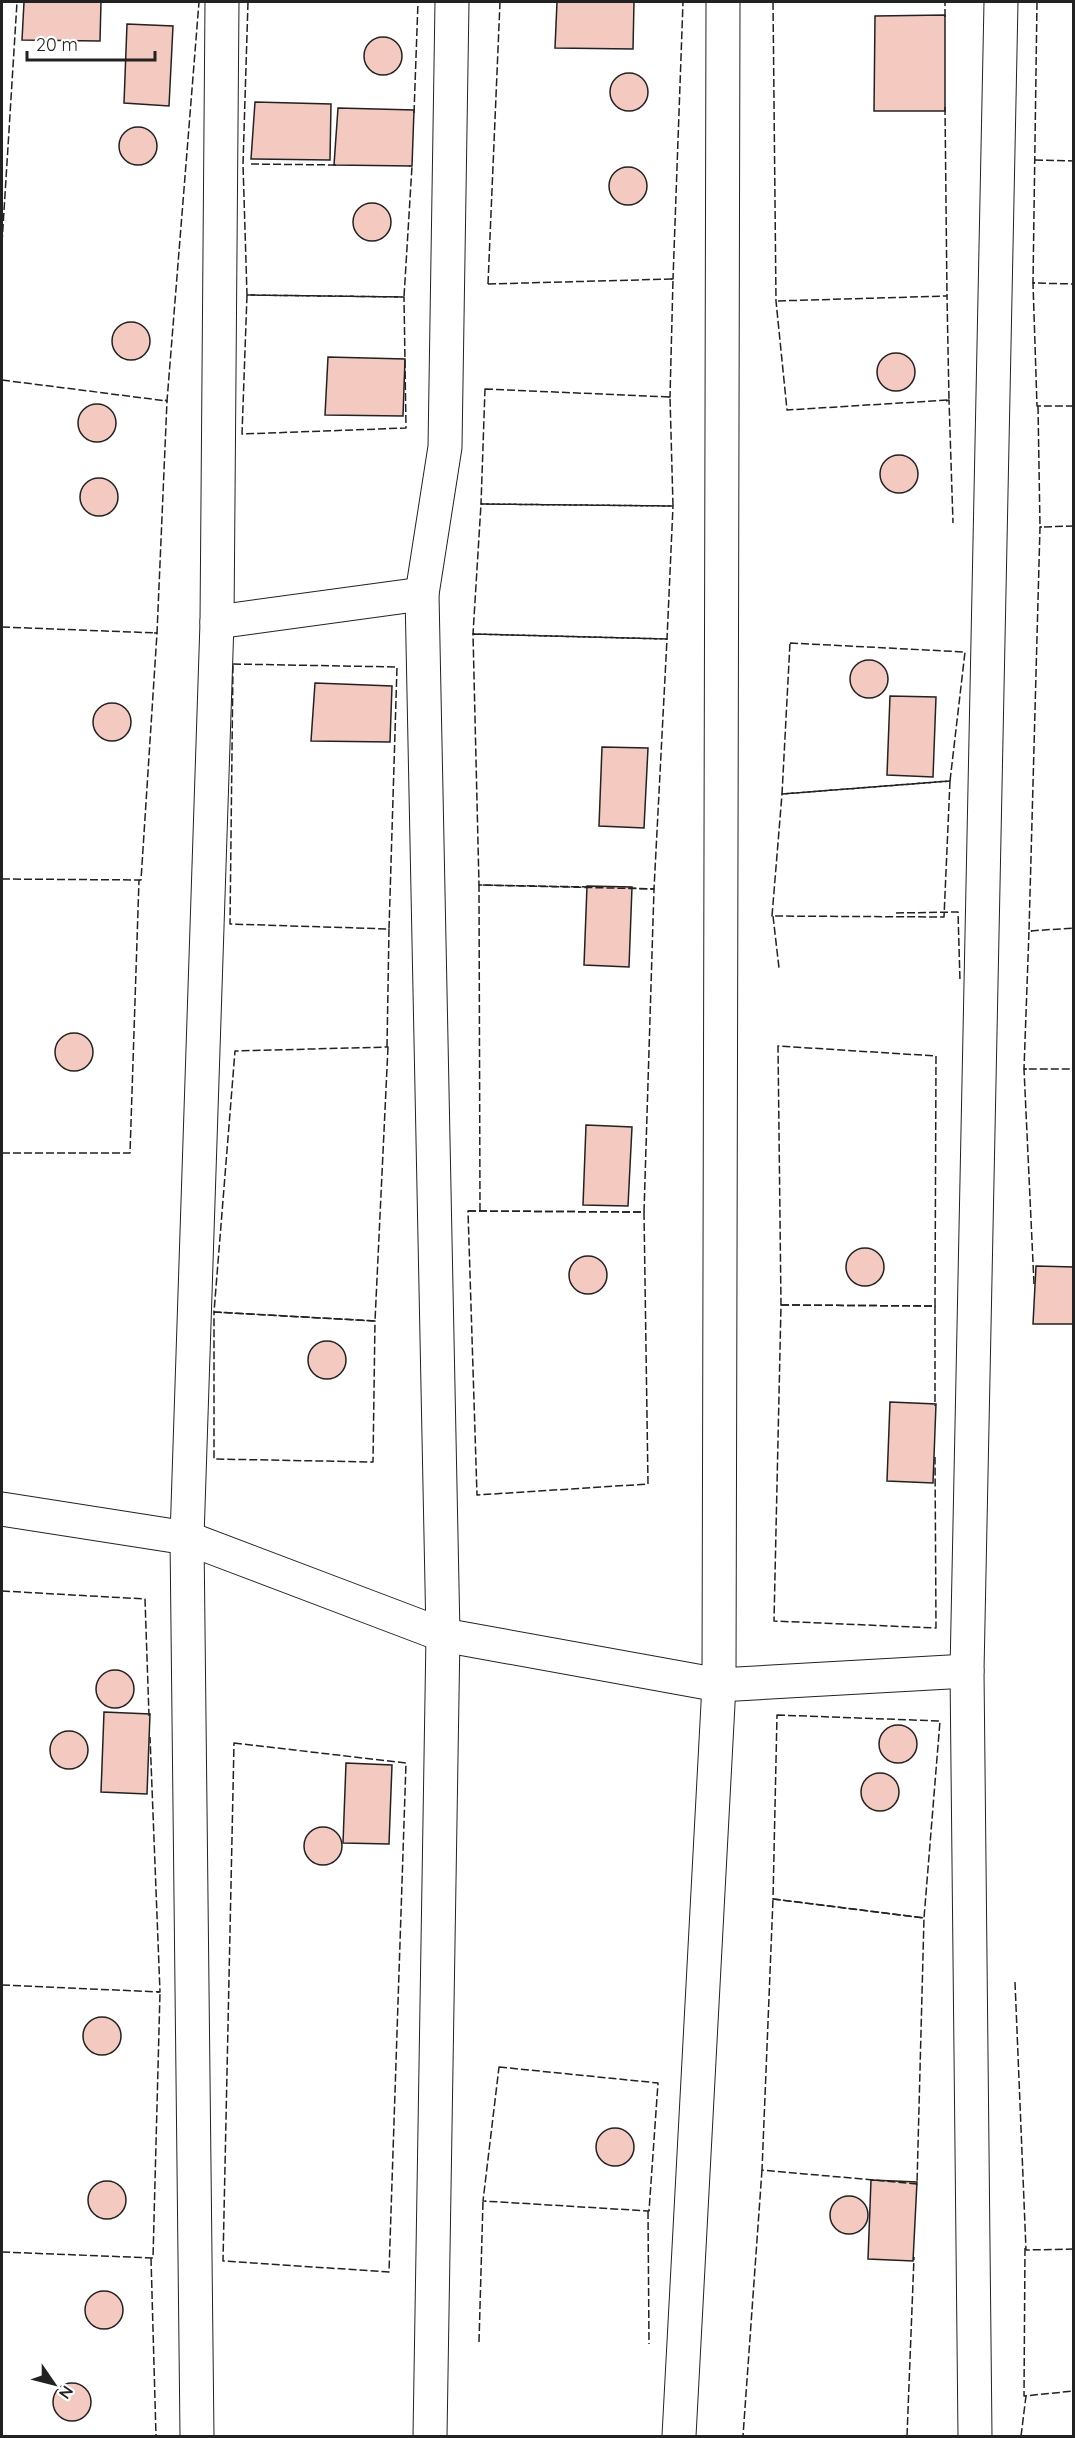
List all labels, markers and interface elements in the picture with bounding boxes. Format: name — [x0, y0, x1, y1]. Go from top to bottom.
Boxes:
scale bar — [27, 24, 154, 62]
text: 20 m — [36, 33, 78, 56]
north arrow — [24, 2354, 84, 2414]
text: N — [55, 2382, 78, 2403]

